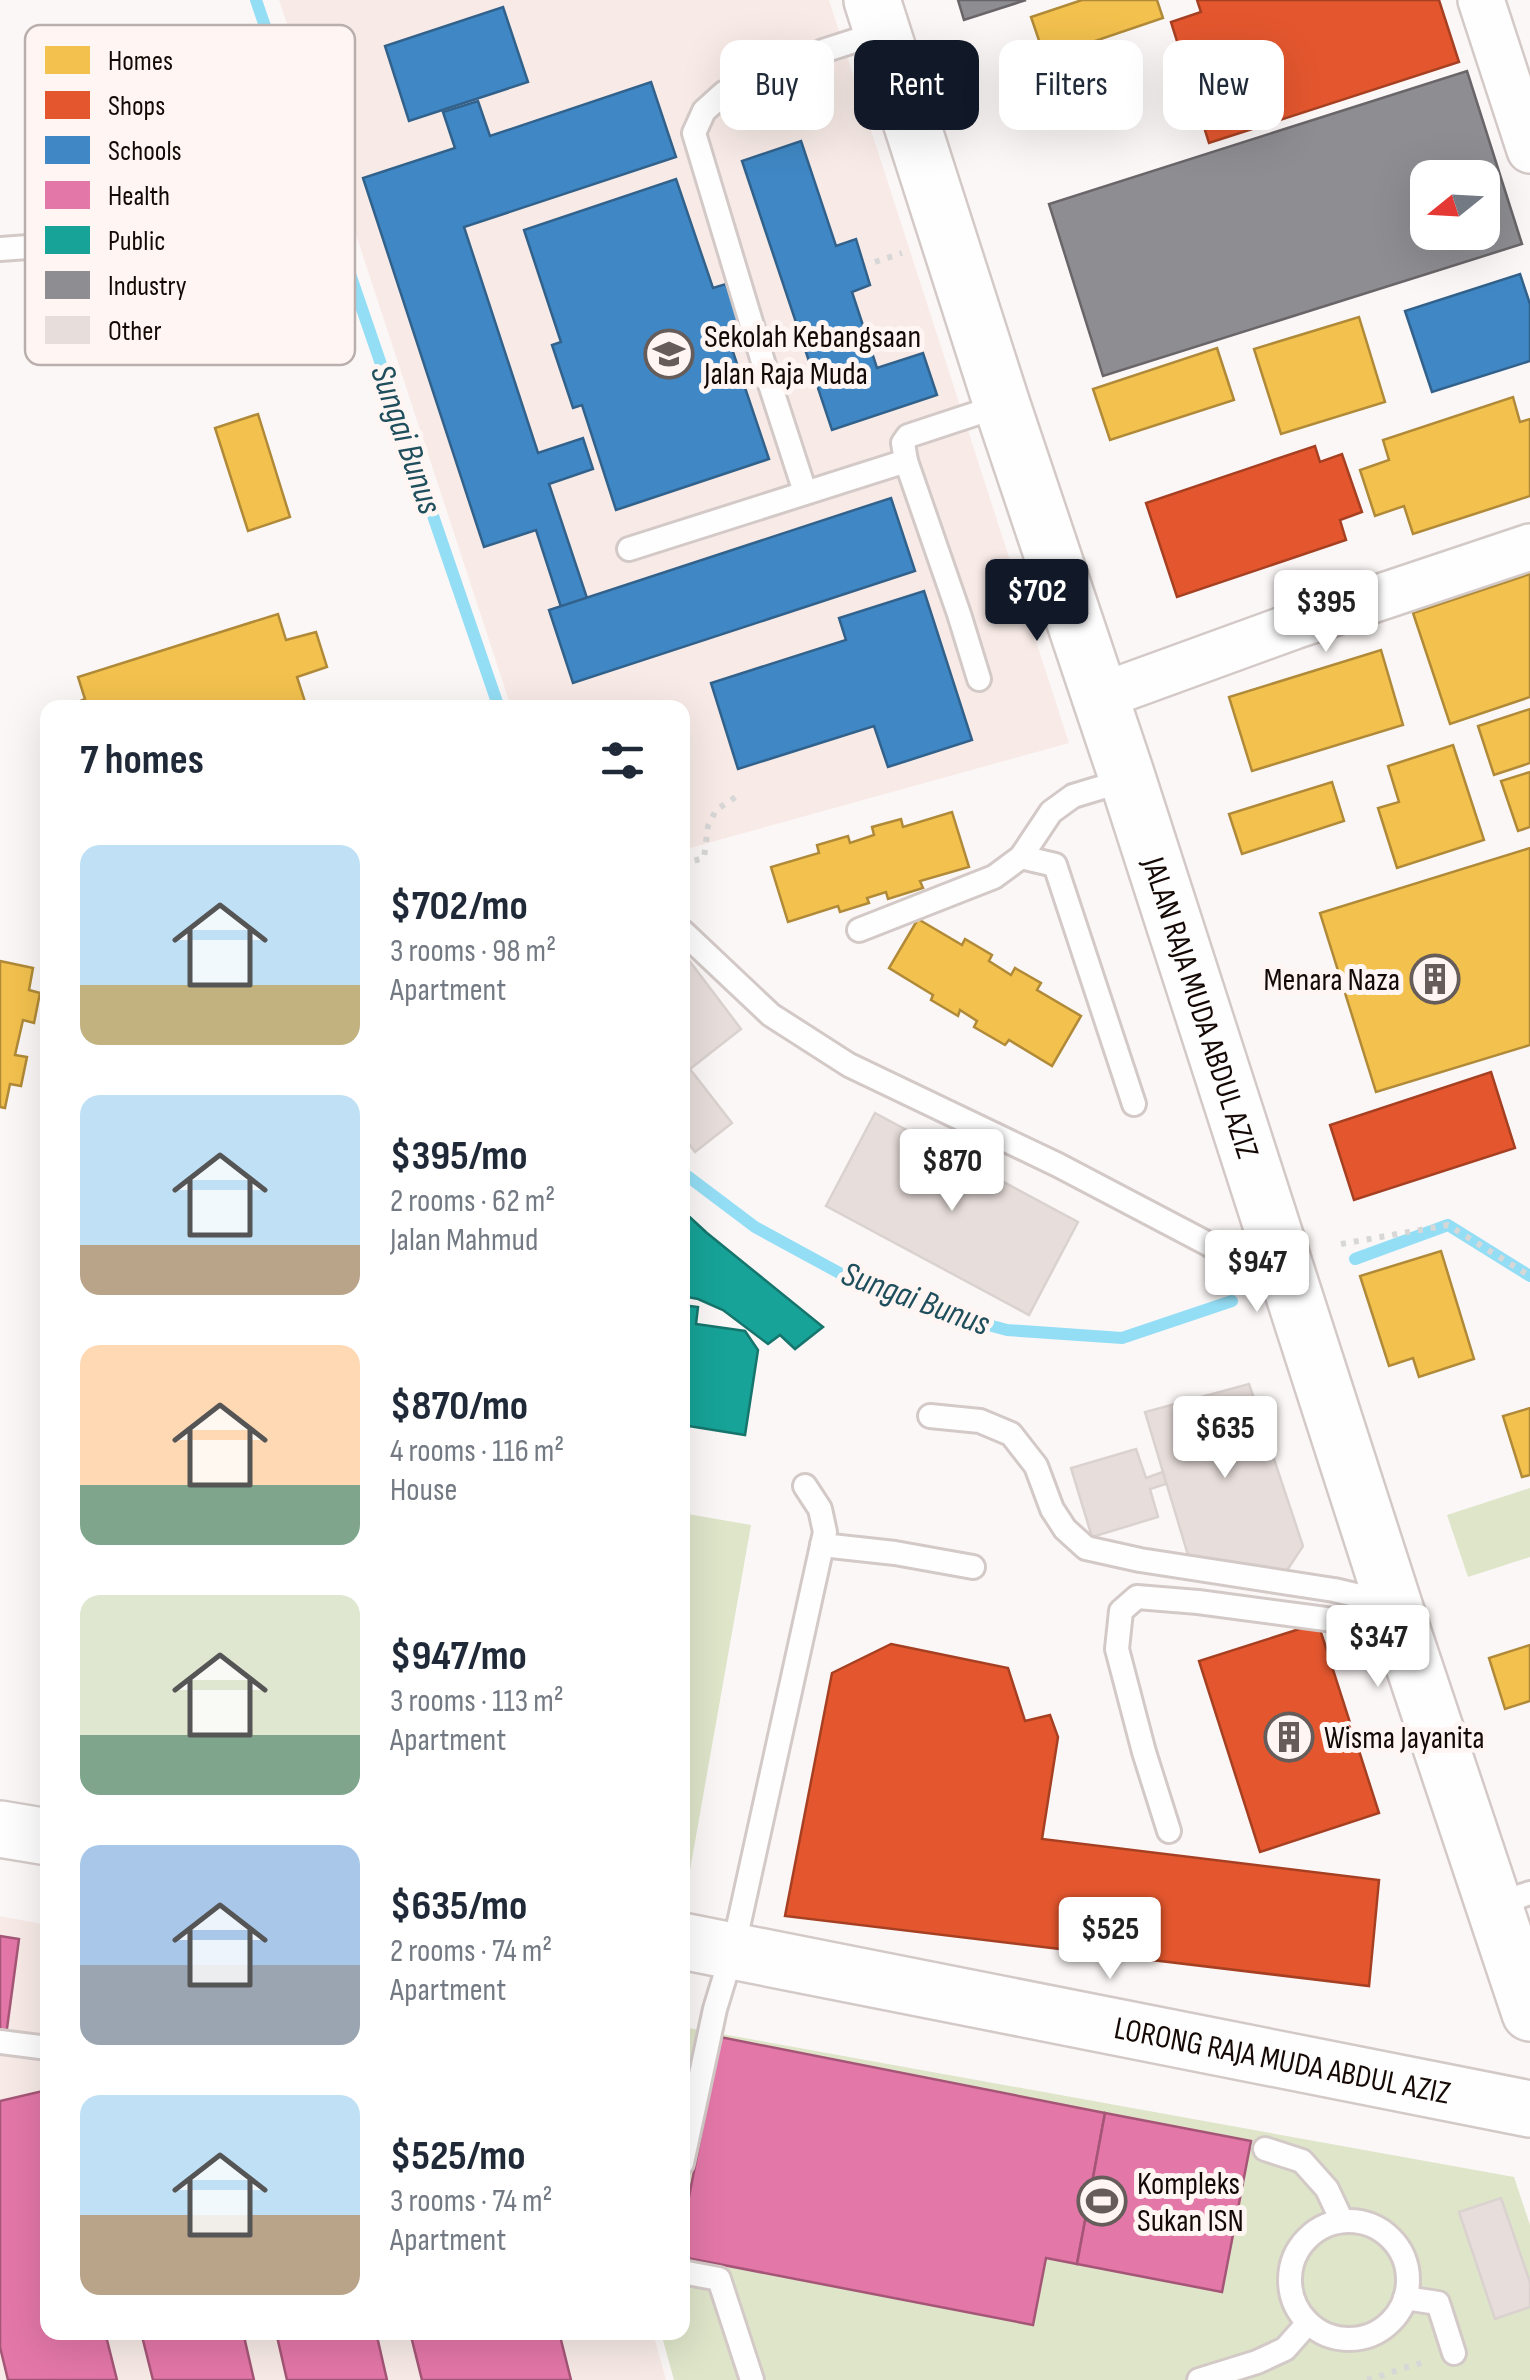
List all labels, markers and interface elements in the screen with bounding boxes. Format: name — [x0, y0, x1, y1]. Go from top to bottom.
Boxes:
legend — [25, 25, 355, 365]
chip: Buy — [720, 40, 834, 130]
chip: Rent — [854, 40, 979, 130]
chip: Filters — [999, 40, 1143, 130]
chip: New — [1163, 40, 1284, 130]
text: Homes — [108, 45, 173, 78]
text: Shops — [108, 90, 165, 123]
text: Schools — [108, 135, 182, 168]
north arrow — [1410, 160, 1500, 250]
map controls — [1410, 160, 1500, 250]
text: Health — [108, 180, 170, 213]
text: Public — [108, 225, 165, 258]
text: Industry — [108, 270, 187, 303]
text: Other — [108, 315, 162, 348]
place label: Sekolah Kebangsaan Jalan Raja Muda — [703, 318, 921, 394]
school or university icon: Sekolah Kebangsaan Jalan Raja Muda — [643, 328, 695, 380]
water label: Sungai Bunus — [360, 359, 451, 520]
pin: $702 — [978, 559, 1096, 644]
pin: $395 — [1267, 570, 1385, 655]
text: $702 — [1007, 572, 1067, 611]
text: $395 — [1296, 583, 1356, 622]
icon: filters — [595, 733, 650, 788]
text: 7 homes — [80, 735, 204, 786]
street label: JALAN RAJA MUDA ABDUL AZIZ — [1133, 852, 1267, 1164]
text: $702/mo — [390, 881, 528, 932]
icon: home — [160, 885, 280, 1005]
text: 3 rooms · 98 m² — [390, 932, 556, 971]
building icon: Menara Naza — [1409, 953, 1461, 1005]
place label: Menara Naza — [1264, 961, 1400, 1000]
text: Apartment — [390, 971, 506, 1010]
pin: $870 — [893, 1129, 1011, 1214]
text: $395/mo — [390, 1131, 527, 1182]
icon: home — [160, 1135, 280, 1255]
text: $870 — [922, 1142, 982, 1181]
text: 2 rooms · 62 m² — [390, 1182, 555, 1221]
text: Jalan Mahmud — [390, 1221, 538, 1260]
pin: $947 — [1198, 1230, 1316, 1315]
text: $947 — [1227, 1243, 1287, 1282]
water label: Sungai Bunus — [835, 1253, 996, 1346]
text: $870/mo — [390, 1381, 528, 1432]
icon: home — [160, 1385, 280, 1505]
pin: $635 — [1166, 1396, 1284, 1481]
text: $635 — [1195, 1409, 1255, 1448]
text: 4 rooms · 116 m² — [390, 1432, 564, 1471]
text: House — [390, 1471, 457, 1510]
pin: $347 — [1319, 1605, 1437, 1690]
text: $347 — [1348, 1618, 1408, 1657]
text: $947/mo — [390, 1631, 527, 1682]
icon: home — [160, 1635, 280, 1755]
text: 3 rooms · 113 m² — [390, 1682, 564, 1721]
building icon: Wisma Jayanita — [1263, 1711, 1315, 1763]
place label: Wisma Jayanita — [1324, 1719, 1485, 1758]
text: Apartment — [390, 1721, 506, 1760]
text: $635/mo — [390, 1881, 527, 1932]
icon: home — [160, 1885, 280, 2005]
pin: $525 — [1051, 1897, 1169, 1982]
text: $525 — [1081, 1910, 1139, 1949]
text: 2 rooms · 74 m² — [390, 1932, 552, 1971]
text: Apartment — [390, 1971, 506, 2010]
street label: LORONG RAJA MUDA ABDUL AZIZ — [1111, 2009, 1453, 2114]
text: $525/mo — [390, 2131, 526, 2182]
icon: home — [160, 2135, 280, 2255]
place label: Kompleks Sukan ISN — [1137, 2165, 1244, 2241]
sports icon: Kompleks Sukan ISN — [1076, 2175, 1128, 2227]
text: 3 rooms · 74 m² — [390, 2182, 552, 2221]
text: Apartment — [390, 2221, 506, 2260]

